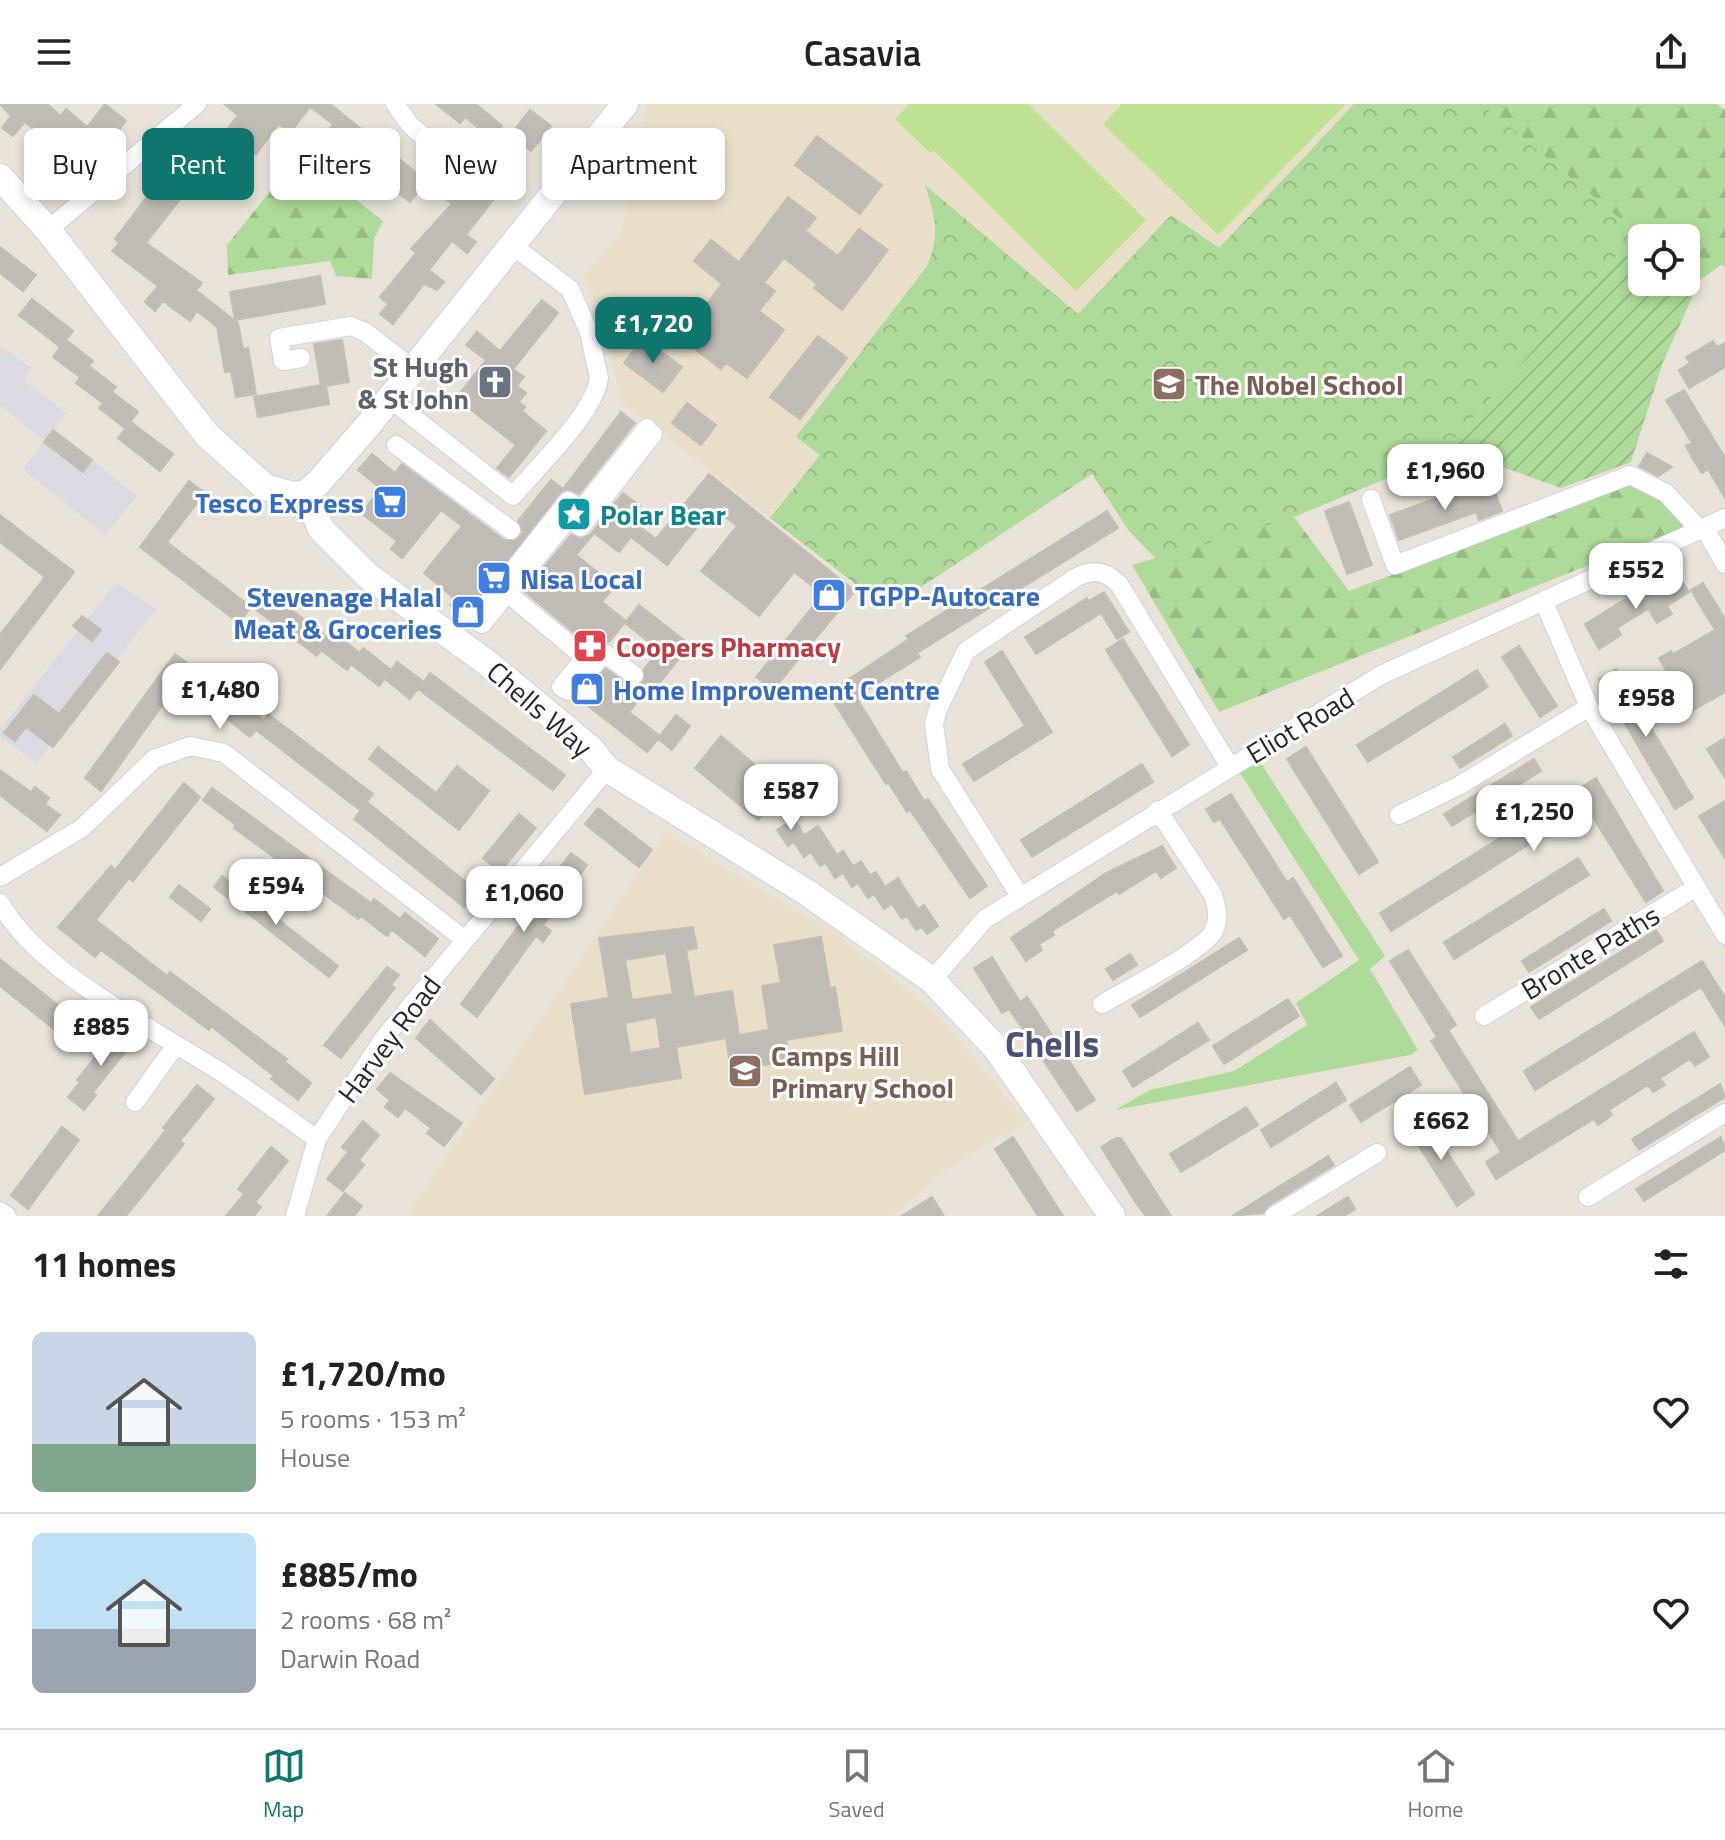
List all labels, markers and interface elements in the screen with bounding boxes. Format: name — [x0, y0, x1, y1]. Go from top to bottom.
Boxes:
text: Casavia — [804, 25, 921, 80]
icon: menu — [32, 30, 76, 74]
icon: share — [1649, 30, 1693, 74]
chip: Buy — [24, 128, 126, 200]
chip: Rent — [142, 128, 254, 200]
chip: Filters — [270, 128, 400, 200]
chip: New — [416, 128, 526, 200]
chip: Apartment — [542, 128, 725, 200]
map controls — [1628, 224, 1700, 296]
button: locate — [1628, 224, 1700, 296]
pin: £1,720 — [588, 297, 718, 365]
text: £1,720 — [613, 303, 693, 342]
place label: St Hugh & St John — [358, 345, 469, 420]
church icon: St Hugh & St John — [476, 363, 514, 401]
place label: The Nobel School — [1195, 363, 1404, 406]
school or university icon: The Nobel School — [1150, 365, 1188, 403]
pin: £1,960 — [1380, 444, 1510, 512]
text: £1,960 — [1405, 450, 1485, 489]
place label: Tesco Express — [195, 481, 364, 524]
supermarket icon: Tesco Express — [371, 483, 409, 521]
place label: Polar Bear — [600, 493, 726, 536]
place icon: Polar Bear — [555, 495, 593, 533]
pin: £552 — [1589, 543, 1683, 611]
text: £552 — [1607, 549, 1665, 588]
place label: Nisa Local — [520, 557, 643, 600]
supermarket icon: Nisa Local — [475, 559, 513, 597]
place label: TGPP-Autocare — [855, 574, 1040, 617]
place label: Stevenage Halal Meat & Groceries — [233, 575, 442, 650]
shop icon: TGPP-Autocare — [810, 576, 848, 614]
shop icon: Stevenage Halal Meat & Groceries — [449, 593, 487, 631]
place label: Coopers Pharmacy — [616, 625, 841, 668]
pharmacy icon: Coopers Pharmacy — [571, 627, 609, 665]
street label: Chells Way — [477, 651, 603, 767]
pin: £1,480 — [155, 663, 285, 731]
place label: Home Improvement Centre — [613, 668, 940, 711]
text: £1,480 — [180, 669, 260, 708]
shop icon: Home Improvement Centre — [568, 670, 606, 708]
pin: £958 — [1599, 671, 1693, 739]
street label: Eliot Road — [1238, 676, 1362, 774]
text: £958 — [1617, 677, 1675, 716]
pin: £587 — [744, 764, 838, 832]
text: £587 — [762, 770, 820, 809]
pin: £1,250 — [1469, 785, 1599, 853]
text: £1,250 — [1494, 791, 1574, 830]
pin: £594 — [229, 859, 323, 927]
text: £594 — [247, 865, 305, 904]
pin: £1,060 — [459, 866, 589, 934]
text: £1,060 — [484, 872, 564, 911]
street label: Bronte Paths — [1513, 894, 1667, 1010]
street label: Harvey Road — [327, 966, 451, 1112]
pin: £885 — [54, 1000, 148, 1068]
text: £885 — [72, 1006, 130, 1045]
district label: Chells — [1005, 1016, 1099, 1071]
place label: Camps Hill Primary School — [771, 1034, 954, 1109]
school or university icon: Camps Hill Primary School — [726, 1052, 764, 1090]
pin: £662 — [1394, 1094, 1488, 1162]
text: £662 — [1412, 1100, 1470, 1139]
text: 11 homes — [32, 1238, 176, 1290]
icon: filters — [1649, 1242, 1693, 1286]
text: £1,720/mo — [280, 1347, 446, 1399]
icon: home — [96, 1364, 192, 1460]
icon: heart — [1649, 1390, 1693, 1434]
text: 5 rooms · 153 m² — [280, 1399, 466, 1438]
text: House — [280, 1438, 350, 1477]
text: £885/mo — [280, 1548, 418, 1600]
icon: home — [96, 1565, 192, 1661]
icon: heart — [1649, 1591, 1693, 1635]
text: 2 rooms · 68 m² — [280, 1600, 451, 1639]
text: Darwin Road — [280, 1639, 420, 1678]
tab: Map — [262, 1744, 306, 1826]
tab: Saved — [829, 1744, 885, 1826]
tab: Home — [1408, 1744, 1463, 1826]

